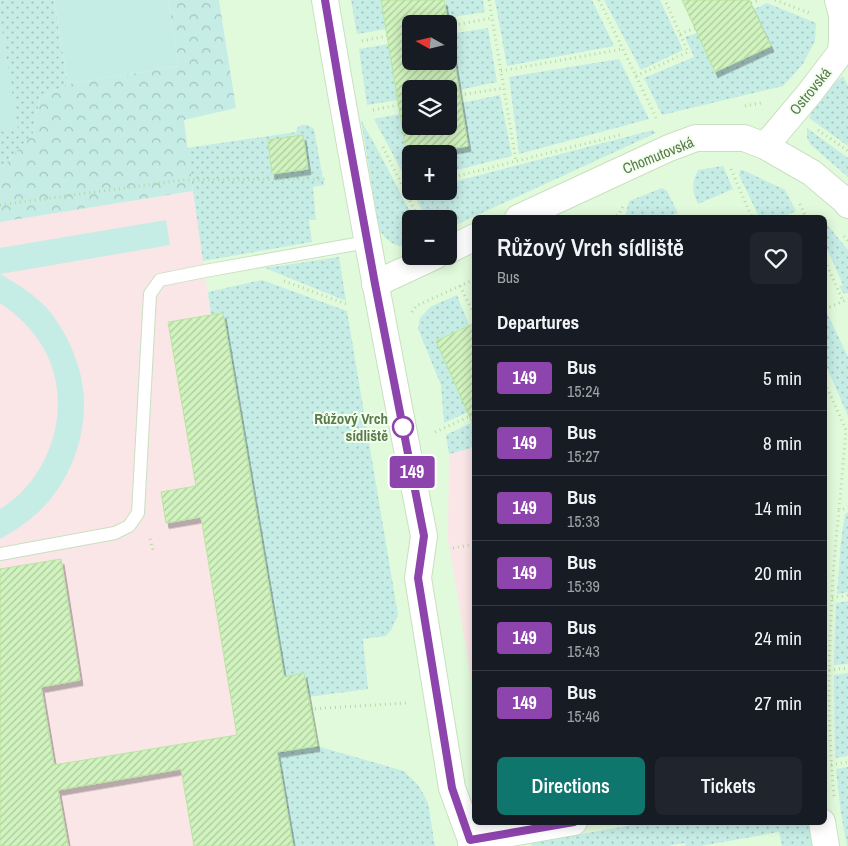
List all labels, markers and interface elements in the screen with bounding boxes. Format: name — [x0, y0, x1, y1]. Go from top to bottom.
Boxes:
north arrow — [402, 15, 458, 70]
map controls — [402, 15, 457, 265]
street label: Ostrovská — [784, 63, 836, 119]
button: layers — [402, 80, 457, 135]
street label: Chomutovská — [619, 131, 697, 179]
button: + — [402, 145, 457, 200]
button: − — [402, 210, 457, 265]
text: Růžový Vrch sídliště — [497, 231, 684, 263]
button: heart — [750, 232, 802, 284]
text: Bus — [497, 266, 520, 288]
text: Departures — [497, 309, 579, 335]
text: Bus — [567, 354, 596, 380]
text: 149 — [512, 365, 537, 390]
text: 5 min — [763, 365, 802, 391]
text: 15:24 — [567, 380, 600, 402]
place label: Růžový Vrch sídliště — [314, 408, 388, 446]
marker: Růžový Vrch sídliště — [392, 416, 414, 438]
text: Bus — [567, 419, 596, 445]
text: 149 — [512, 430, 537, 455]
text: 8 min — [763, 430, 802, 456]
text: 15:27 — [567, 445, 600, 467]
line badge: 149 — [383, 456, 441, 488]
text: 149 — [400, 459, 424, 484]
text: Bus — [567, 484, 596, 510]
text: 149 — [512, 495, 537, 520]
text: 14 min — [754, 495, 802, 521]
text: 15:33 — [567, 510, 600, 532]
text: Bus — [567, 549, 596, 575]
text: 149 — [512, 560, 537, 585]
text: 20 min — [754, 560, 802, 586]
text: 15:39 — [567, 575, 600, 597]
text: Bus — [567, 614, 596, 640]
text: 149 — [512, 625, 537, 650]
text: 24 min — [754, 625, 802, 651]
text: 15:43 — [567, 640, 600, 662]
text: Bus — [567, 679, 596, 705]
text: 149 — [512, 690, 537, 715]
text: 27 min — [754, 690, 802, 716]
text: 15:46 — [567, 705, 600, 727]
button: Directions — [497, 757, 645, 815]
button: Tickets — [655, 757, 802, 815]

